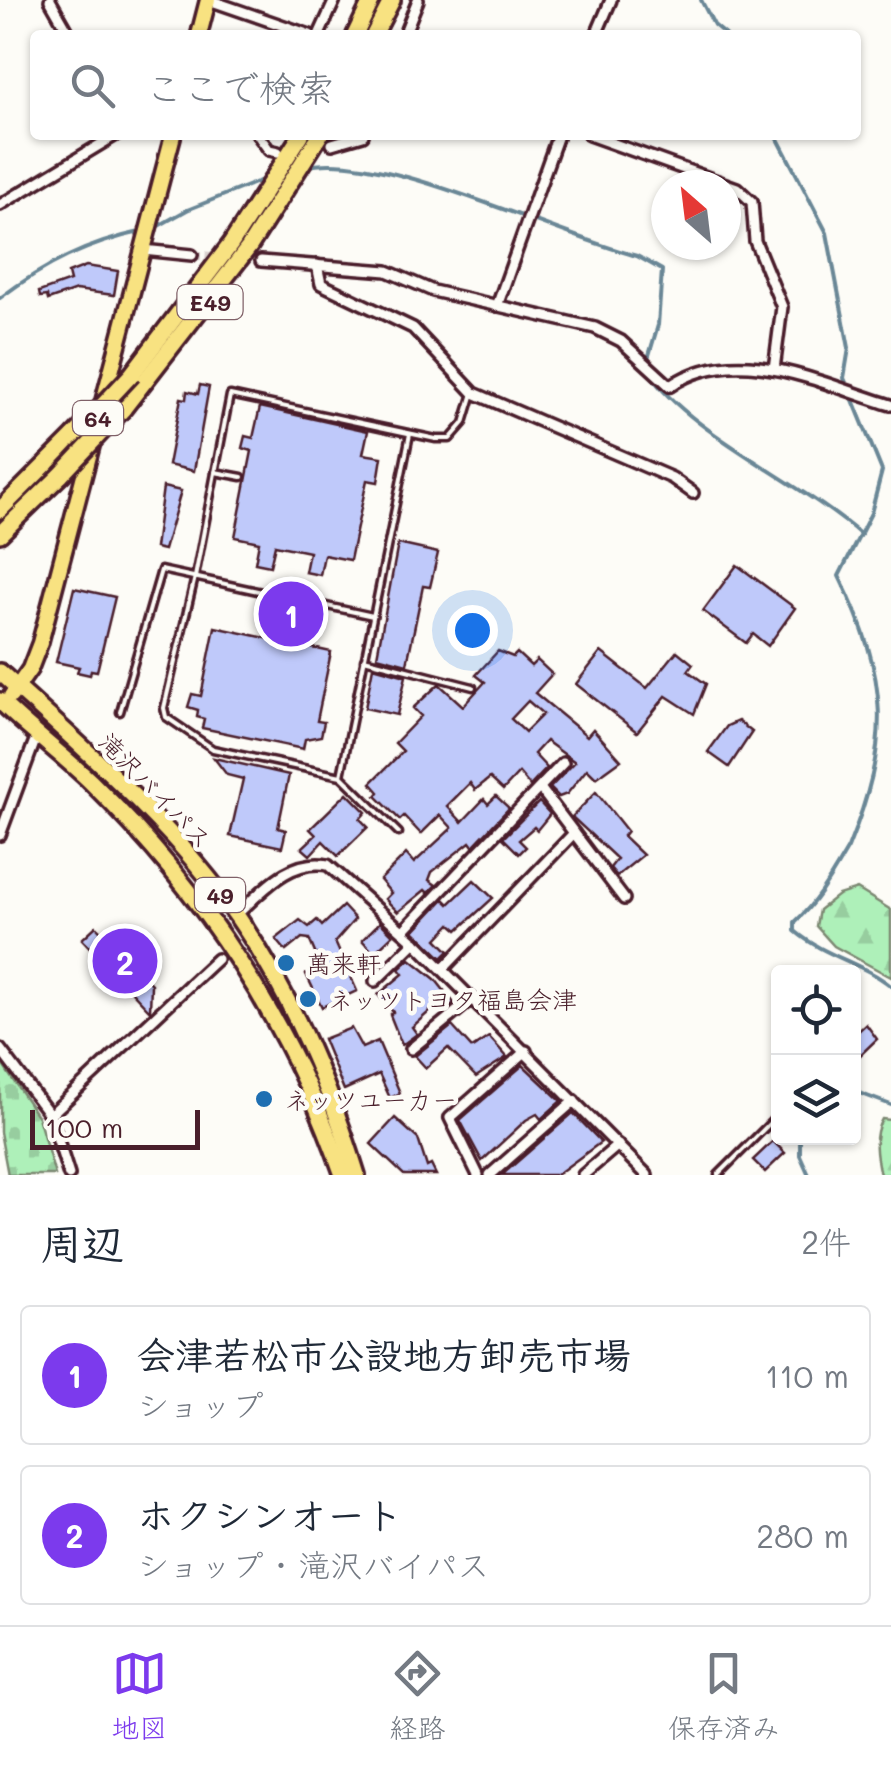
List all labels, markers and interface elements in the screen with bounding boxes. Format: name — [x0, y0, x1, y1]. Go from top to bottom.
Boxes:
search box — [30, 30, 861, 140]
icon: search — [65, 58, 120, 113]
text: ここで検索 — [145, 62, 335, 112]
north arrow — [651, 170, 741, 260]
road number: E49 — [178, 285, 242, 319]
road number: 64 — [73, 401, 123, 435]
pin: 1 — [258, 576, 324, 652]
your location — [447, 605, 498, 656]
street label: 滝沢バイパス — [93, 725, 219, 855]
road number: 49 — [195, 878, 245, 912]
pin: 2 — [92, 924, 158, 998]
place label: 萬来軒 — [306, 947, 381, 979]
marker: 萬来軒 — [275, 952, 297, 974]
map controls — [771, 965, 861, 1145]
button: locate — [771, 965, 861, 1055]
place label: ネッツトヨタ福島会津 — [328, 983, 577, 1015]
marker: ネッツトヨタ福島会津 — [297, 988, 319, 1010]
button: layers — [771, 1055, 861, 1145]
place label: ネッツユーカー — [284, 1083, 457, 1115]
marker: ネッツユーカー — [253, 1088, 275, 1110]
scale bar — [30, 1105, 200, 1150]
text: 100 m — [45, 1109, 123, 1145]
text: 周辺 — [40, 1215, 124, 1270]
text: 2件 — [801, 1220, 851, 1262]
text: 会津若松市公設地方卸売市場 — [137, 1329, 631, 1379]
text: 1 — [67, 1354, 82, 1396]
text: 110 m — [765, 1354, 849, 1396]
text: ショップ — [137, 1383, 264, 1425]
text: ホクシンオート — [137, 1489, 403, 1539]
text: 2 — [66, 1514, 83, 1556]
text: 280 m — [756, 1514, 849, 1556]
text: ショップ · 滝沢バイパス — [137, 1543, 490, 1585]
tab: 地図 — [111, 1646, 167, 1746]
tab: 経路 — [389, 1646, 446, 1746]
tab: 保存済み — [668, 1646, 780, 1746]

